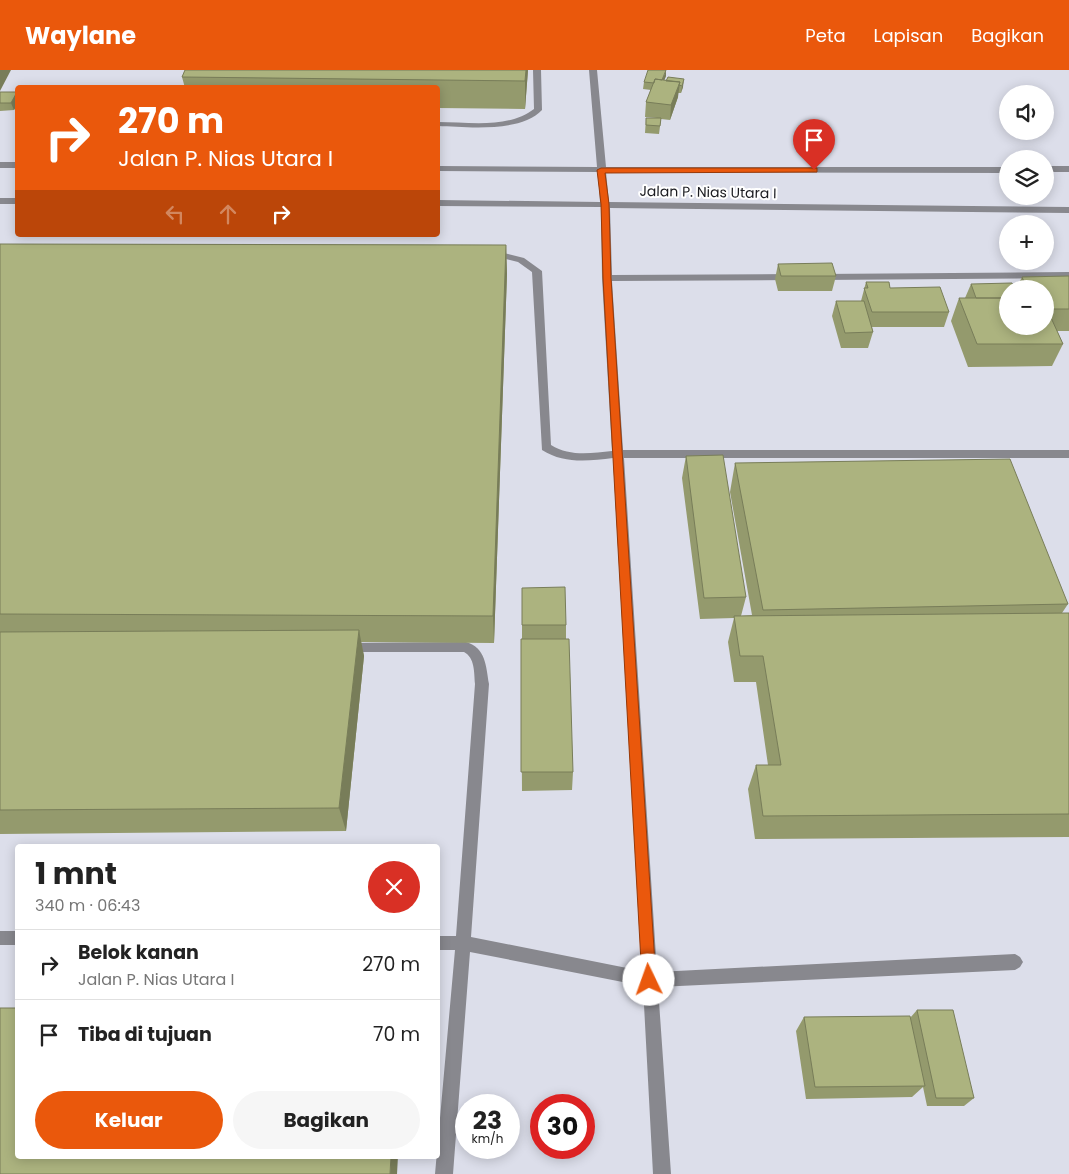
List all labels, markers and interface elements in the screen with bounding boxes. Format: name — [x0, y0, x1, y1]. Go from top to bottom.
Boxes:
text: Waylane — [25, 19, 136, 52]
text: Peta — [805, 23, 846, 48]
text: Lapisan — [874, 23, 943, 48]
text: Bagikan — [971, 23, 1044, 48]
map controls — [999, 85, 1054, 335]
button: sound — [999, 85, 1054, 140]
text: 270 m — [118, 96, 224, 145]
icon: right — [35, 105, 100, 170]
pin — [793, 119, 835, 170]
icon: arrive — [800, 126, 828, 154]
text: Jalan P. Nias Utara I — [118, 143, 333, 174]
button: layers — [999, 150, 1054, 205]
street label: Jalan P. Nias Utara I — [639, 181, 777, 203]
icon: left — [161, 200, 189, 228]
icon: ahead — [214, 200, 242, 228]
icon: right — [267, 200, 295, 228]
button: + — [999, 215, 1054, 270]
button: − — [999, 280, 1054, 335]
text: 1 mnt — [35, 852, 117, 895]
button: close — [368, 861, 420, 913]
text: 340 m · 06:43 — [35, 894, 140, 917]
text: Belok kanan — [78, 939, 199, 966]
icon: right — [35, 951, 63, 979]
text: 270 m — [362, 951, 420, 978]
position arrow — [622, 953, 674, 1005]
text: Jalan P. Nias Utara I — [78, 968, 235, 991]
icon: arrive — [35, 1021, 63, 1049]
text: Tiba di tujuan — [78, 1021, 212, 1048]
text: 70 m — [373, 1021, 420, 1048]
button: Keluar — [35, 1091, 223, 1149]
button: Bagikan — [233, 1091, 420, 1149]
speed limit sign: 30 — [530, 1094, 595, 1159]
text: 23 — [473, 1103, 502, 1138]
text: km/h — [472, 1130, 503, 1147]

